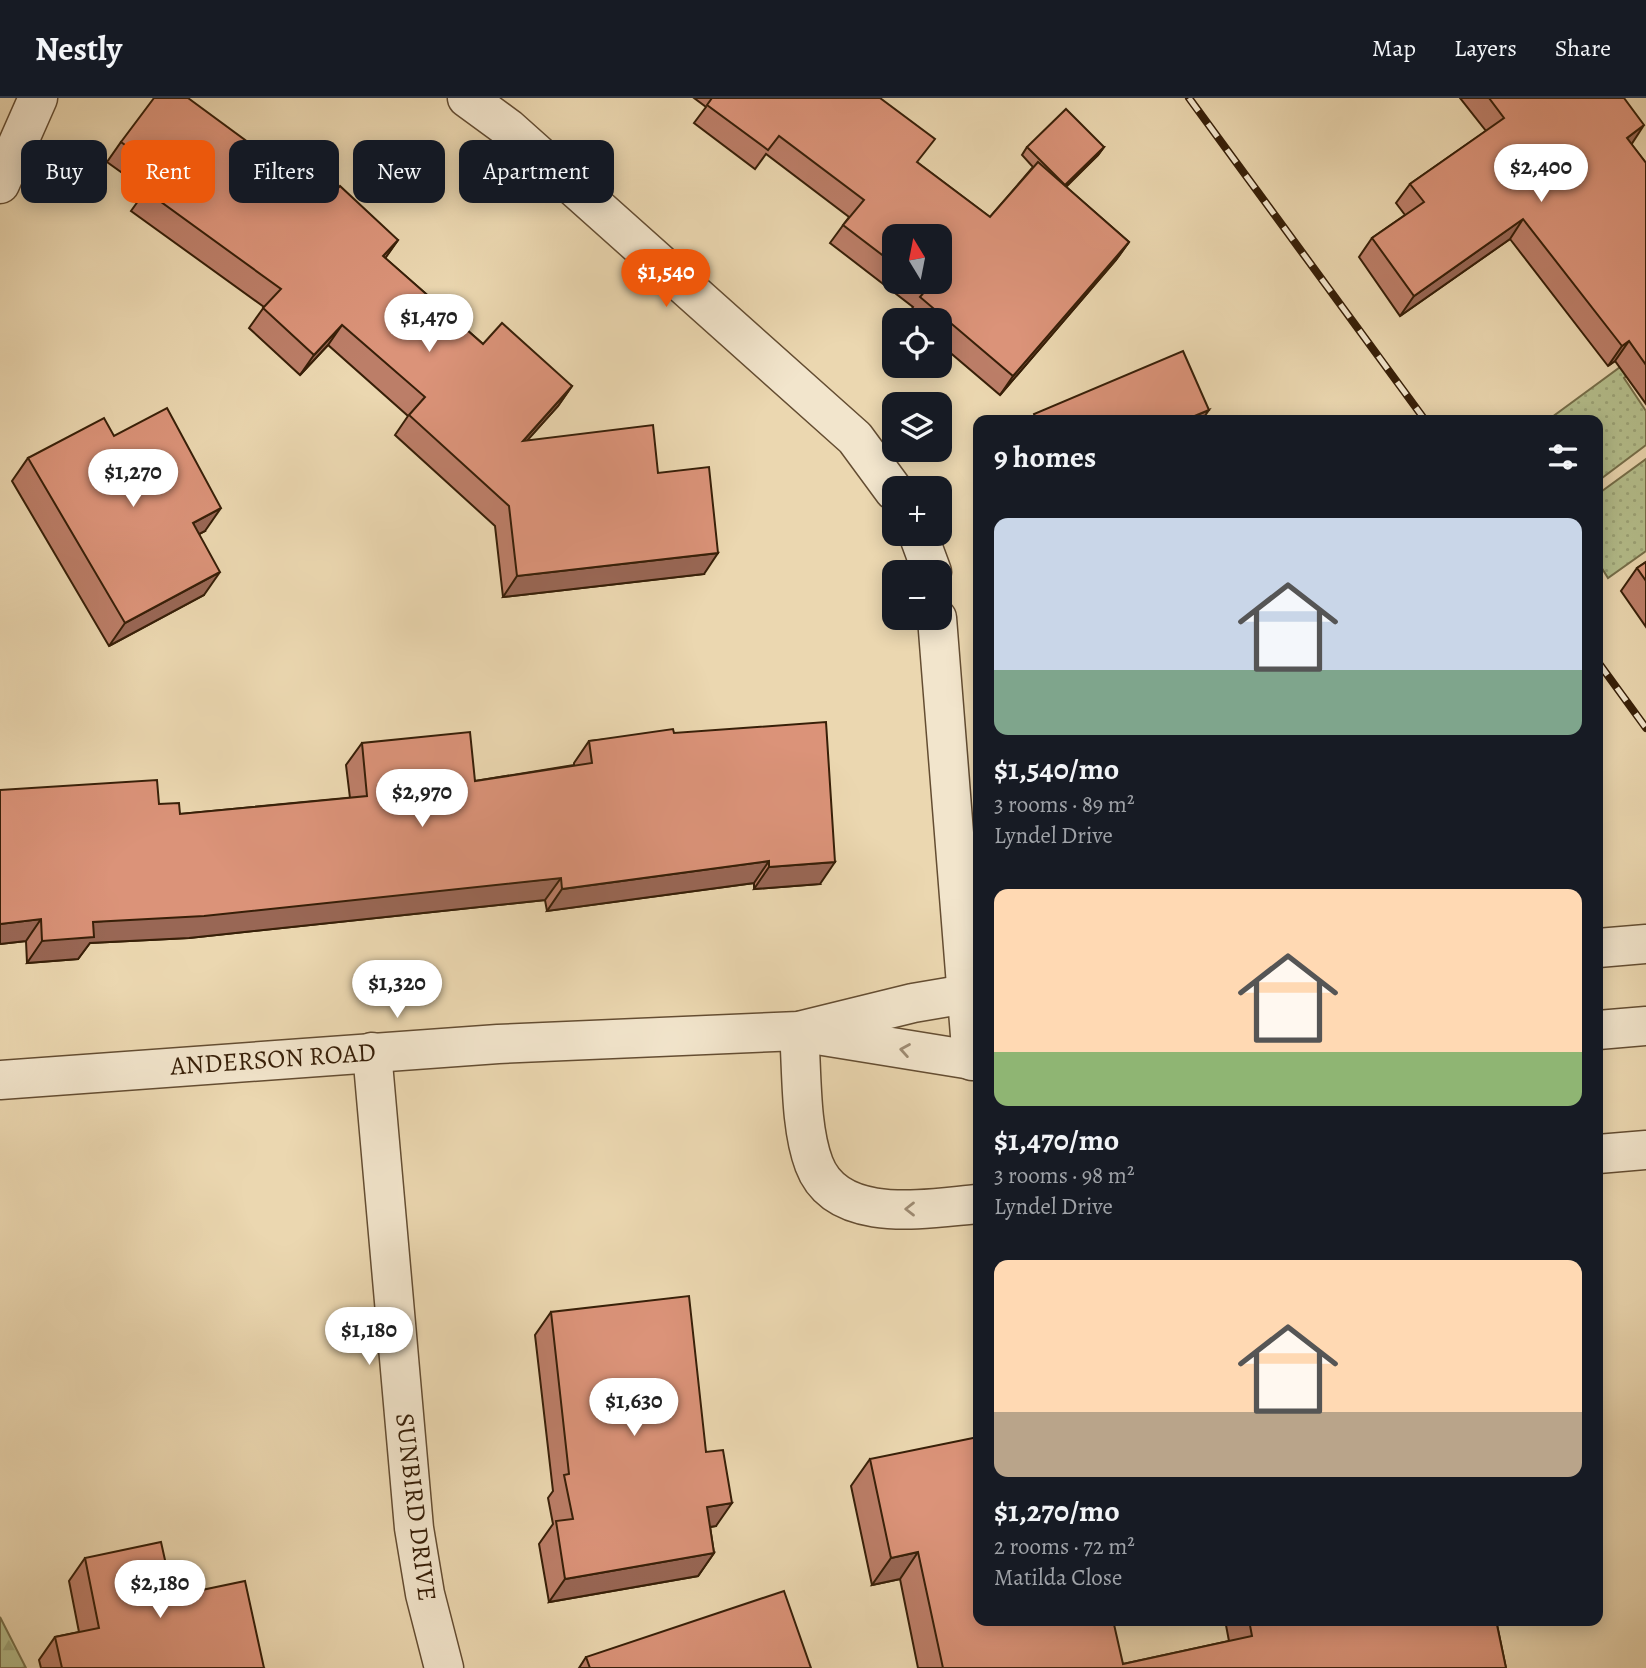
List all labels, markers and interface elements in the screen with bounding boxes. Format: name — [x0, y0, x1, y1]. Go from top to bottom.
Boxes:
text: Nestly — [35, 26, 122, 71]
text: Map — [1372, 32, 1416, 64]
text: Layers — [1454, 32, 1517, 64]
text: Share — [1555, 32, 1611, 64]
chip: Buy — [21, 140, 107, 203]
chip: Rent — [121, 140, 215, 203]
chip: Filters — [229, 140, 339, 203]
chip: New — [353, 140, 445, 203]
chip: Apartment — [459, 140, 614, 203]
pin: $2,400 — [1484, 144, 1598, 204]
text: $2,400 — [1510, 151, 1572, 182]
north arrow — [882, 224, 952, 294]
map controls — [882, 224, 952, 630]
pin: $1,540 — [609, 250, 723, 309]
text: $1,540 — [637, 256, 695, 287]
pin: $1,470 — [372, 294, 486, 354]
text: $1,470 — [400, 301, 458, 332]
button: locate — [882, 308, 952, 378]
button: layers — [882, 392, 952, 462]
text: 9 homes — [994, 437, 1096, 477]
icon: filters — [1544, 438, 1582, 476]
pin: $1,270 — [76, 450, 190, 509]
text: $1,270 — [104, 456, 162, 487]
button: + — [882, 476, 952, 546]
button: − — [882, 560, 952, 630]
icon: home — [1225, 564, 1351, 690]
text: $1,540/mo — [994, 749, 1119, 789]
pin: $2,970 — [365, 770, 479, 829]
text: $2,970 — [392, 776, 452, 807]
text: 3 rooms · 89 m² — [994, 789, 1135, 820]
text: Lyndel Drive — [994, 820, 1113, 851]
icon: home — [1225, 935, 1351, 1061]
pin: $1,320 — [340, 960, 454, 1020]
text: $1,320 — [368, 967, 426, 998]
street label: ANDERSON ROAD — [168, 1034, 377, 1084]
one-way arrow — [899, 1043, 911, 1058]
text: $1,470/mo — [994, 1120, 1119, 1160]
text: 3 rooms · 98 m² — [994, 1160, 1135, 1191]
text: Lyndel Drive — [994, 1191, 1113, 1222]
one-way arrow — [904, 1201, 915, 1216]
icon: home — [1225, 1306, 1351, 1432]
pin: $1,180 — [312, 1308, 426, 1367]
text: $1,180 — [341, 1314, 397, 1345]
pin: $1,630 — [577, 1378, 691, 1438]
text: $1,630 — [605, 1385, 663, 1416]
street label: SUNBIRD DRIVE — [387, 1411, 445, 1603]
text: $1,270/mo — [994, 1491, 1120, 1531]
text: 2 rooms · 72 m² — [994, 1531, 1135, 1562]
pin: $2,180 — [103, 1560, 217, 1620]
text: Matilda Close — [994, 1562, 1122, 1593]
text: $2,180 — [131, 1567, 189, 1598]

